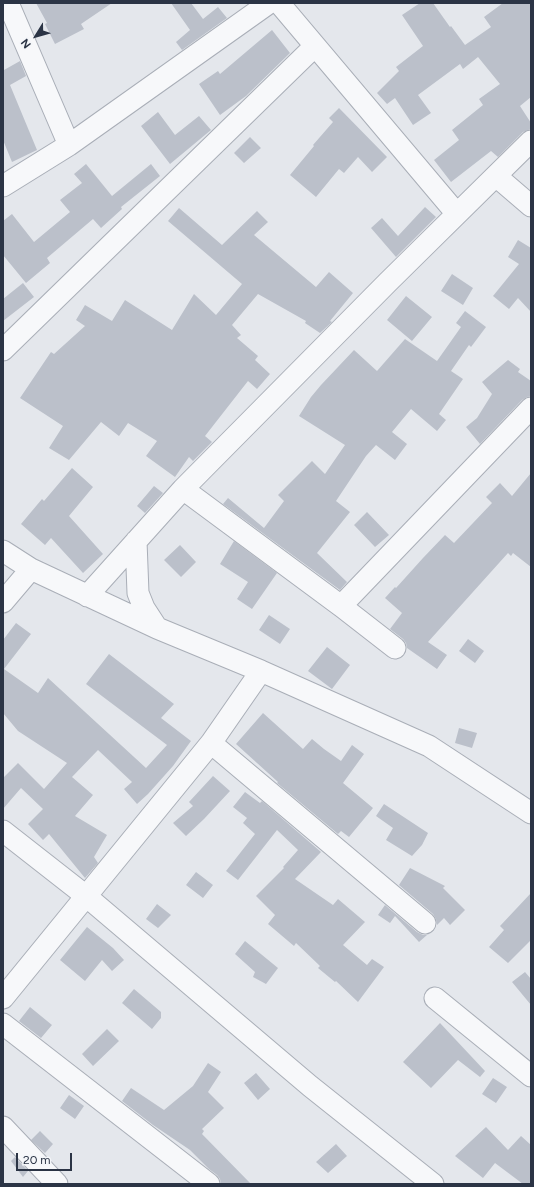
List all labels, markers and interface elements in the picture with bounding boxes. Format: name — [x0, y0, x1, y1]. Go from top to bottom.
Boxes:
north arrow — [16, 16, 56, 56]
text: N — [18, 36, 34, 51]
scale bar — [18, 1145, 74, 1171]
text: 20 m — [23, 1153, 51, 1167]

